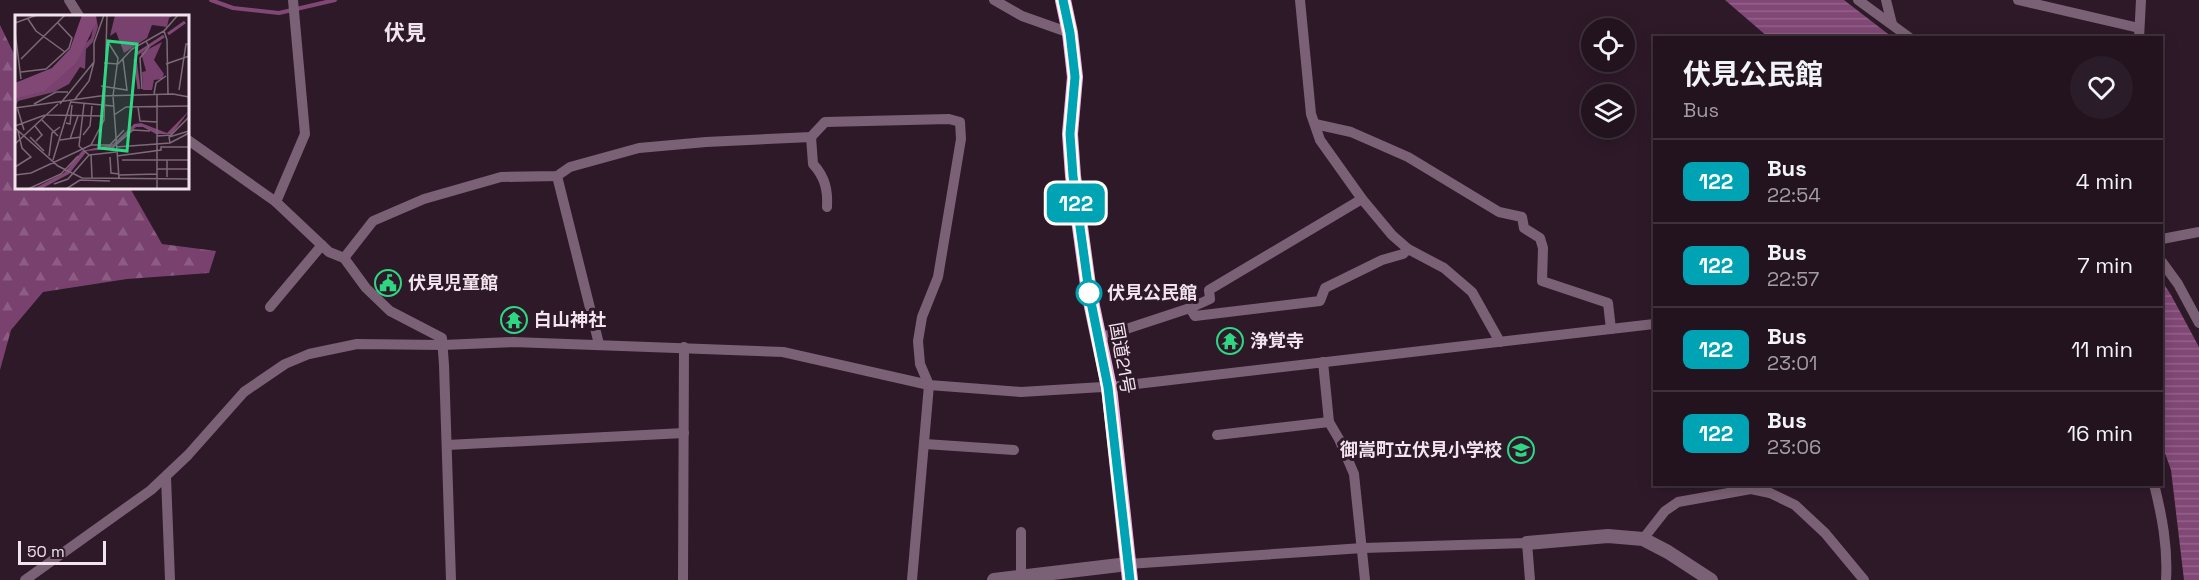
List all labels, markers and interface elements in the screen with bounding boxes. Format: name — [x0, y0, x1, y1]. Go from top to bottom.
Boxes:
inset map — [15, 15, 189, 189]
map controls — [1581, 18, 1635, 138]
button: locate — [1581, 18, 1635, 72]
district label: 伏見 — [384, 19, 426, 46]
text: 伏見公民館 — [1683, 56, 1823, 92]
button: heart — [2070, 56, 2133, 119]
button: layers — [1581, 84, 1635, 138]
text: Bus — [1683, 97, 1719, 123]
text: Bus — [1767, 154, 1807, 182]
text: 4 min — [2076, 167, 2133, 195]
text: 122 — [1699, 168, 1733, 195]
text: 22:54 — [1767, 182, 1821, 208]
line badge: 122 — [1042, 184, 1110, 222]
text: 122 — [1059, 190, 1093, 217]
text: Bus — [1767, 238, 1807, 266]
text: 7 min — [2077, 251, 2133, 279]
text: 122 — [1699, 252, 1733, 279]
text: 22:57 — [1767, 266, 1819, 292]
public building icon: 伏見児童館 — [373, 268, 403, 298]
place label: 伏見児童館 — [408, 271, 498, 294]
marker: 伏見公民館 — [1076, 280, 1102, 306]
place label: 伏見公民館 — [1107, 281, 1197, 304]
temple icon: 白山神社 — [499, 305, 529, 335]
place label: 白山神社 — [534, 308, 606, 331]
street label: 国道21号 — [1105, 320, 1140, 396]
text: Bus — [1767, 322, 1807, 350]
temple icon: 浄覚寺 — [1215, 326, 1245, 356]
place label: 浄覚寺 — [1250, 329, 1304, 352]
text: 11 min — [2071, 335, 2133, 363]
text: 122 — [1699, 336, 1733, 363]
text: 23:01 — [1767, 350, 1817, 376]
text: Bus — [1767, 406, 1807, 434]
text: 16 min — [2067, 419, 2133, 447]
text: 122 — [1699, 420, 1733, 447]
text: 23:06 — [1767, 434, 1821, 460]
school or university icon: 御嵩町立伏見小学校 — [1506, 435, 1536, 465]
place label: 御嵩町立伏見小学校 — [1339, 438, 1502, 461]
scale bar — [18, 538, 106, 566]
text: 50 m — [27, 541, 65, 562]

